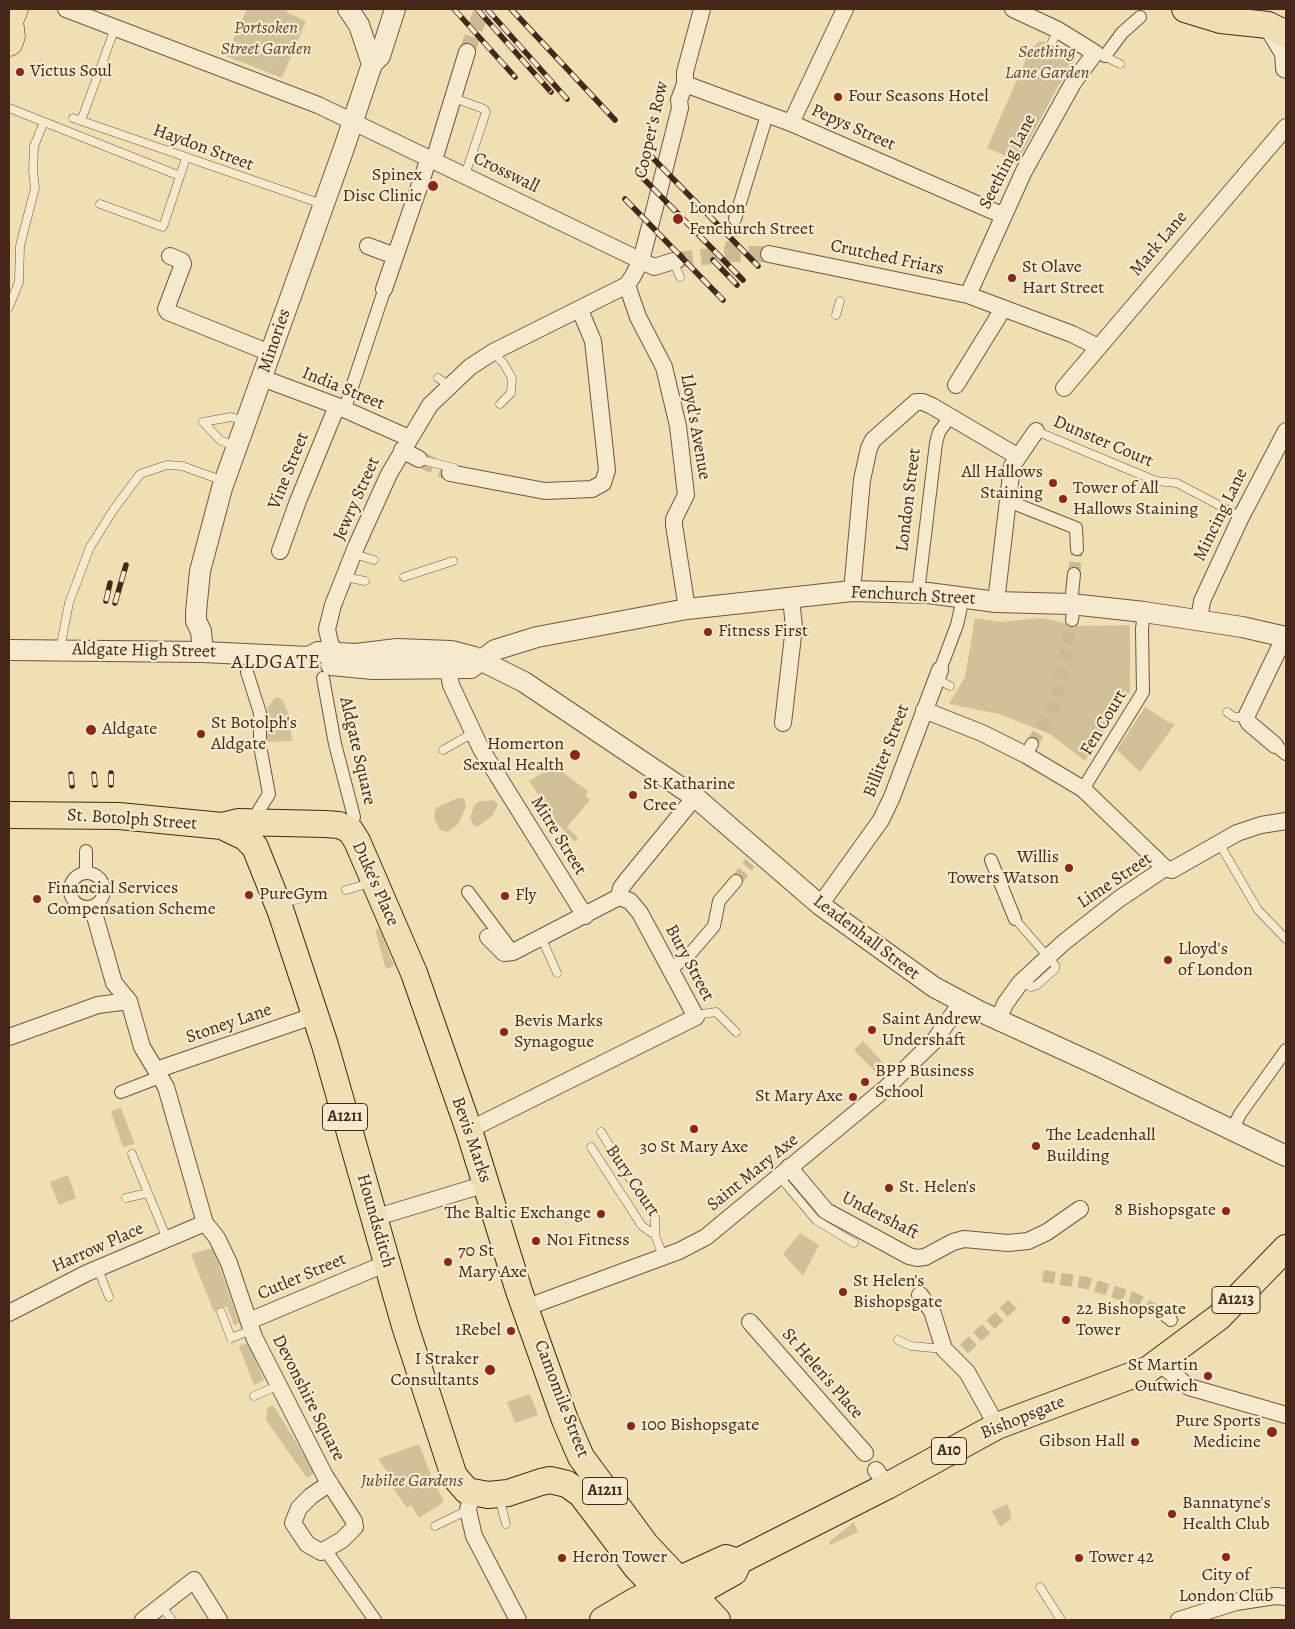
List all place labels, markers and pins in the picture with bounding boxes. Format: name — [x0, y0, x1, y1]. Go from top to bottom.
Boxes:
place label: Victus Soul — [30, 61, 112, 83]
marker: Victus Soul — [14, 66, 26, 78]
place label: Four Seasons Hotel — [848, 86, 989, 108]
marker: Four Seasons Hotel — [832, 91, 844, 103]
place label: Spinex Disc Clinic — [343, 165, 422, 208]
marker: Spinex Disc Clinic — [426, 179, 440, 193]
place label: London Fenchurch Street — [689, 198, 814, 240]
marker: London Fenchurch Street — [671, 212, 685, 226]
place label: St Olave Hart Street — [1022, 257, 1104, 300]
marker: St Olave Hart Street — [1006, 272, 1018, 284]
place label: All Hallows Staining — [962, 462, 1043, 504]
marker: All Hallows Staining — [1047, 477, 1059, 489]
place label: Tower of All Hallows Staining — [1073, 478, 1198, 520]
marker: Tower of All Hallows Staining — [1057, 493, 1069, 505]
place label: Fitness First — [718, 621, 808, 643]
marker: Fitness First — [702, 626, 714, 638]
place label: St Botolph's Aldgate — [211, 713, 297, 756]
place label: Aldgate — [102, 719, 157, 741]
marker: Aldgate — [84, 723, 98, 737]
marker: St Botolph's Aldgate — [195, 728, 207, 740]
place label: Homerton Sexual Health — [463, 734, 564, 776]
marker: Homerton Sexual Health — [568, 748, 582, 762]
place label: St Katharine Cree — [643, 774, 735, 816]
marker: St Katharine Cree — [627, 789, 639, 801]
place label: Willis Towers Watson — [948, 847, 1059, 890]
marker: Willis Towers Watson — [1063, 862, 1075, 874]
place label: Financial Services Compensation Scheme — [47, 878, 216, 921]
place label: PureGym — [259, 884, 328, 906]
place label: Fly — [515, 885, 537, 907]
marker: PureGym — [243, 889, 255, 901]
marker: Fly — [499, 890, 511, 902]
marker: Financial Services Compensation Scheme — [31, 893, 43, 905]
place label: Lloyd's of London — [1178, 939, 1253, 982]
marker: Lloyd's of London — [1162, 954, 1174, 966]
place label: Saint Andrew Undershaft — [882, 1009, 981, 1052]
place label: Bevis Marks Synagogue — [514, 1011, 603, 1054]
marker: Saint Andrew Undershaft — [866, 1024, 878, 1036]
marker: Bevis Marks Synagogue — [498, 1026, 510, 1038]
place label: BPP Business School — [875, 1061, 974, 1104]
marker: BPP Business School — [859, 1076, 871, 1088]
place label: St Mary Axe — [755, 1086, 843, 1108]
marker: St Mary Axe — [847, 1091, 859, 1103]
marker: 30 St Mary Axe — [688, 1123, 700, 1135]
place label: The Leadenhall Building — [1046, 1125, 1155, 1168]
place label: 30 St Mary Axe — [640, 1137, 748, 1159]
marker: The Leadenhall Building — [1030, 1140, 1042, 1152]
place label: St. Helen's — [899, 1177, 976, 1199]
marker: St. Helen's — [883, 1182, 895, 1194]
place label: 8 Bishopsgate — [1114, 1200, 1216, 1222]
place label: The Baltic Exchange — [444, 1203, 591, 1225]
marker: 8 Bishopsgate — [1220, 1205, 1232, 1217]
marker: The Baltic Exchange — [595, 1208, 607, 1220]
place label: No1 Fitness — [546, 1230, 630, 1252]
marker: No1 Fitness — [530, 1235, 542, 1247]
place label: 70 St Mary Axe — [458, 1241, 527, 1284]
marker: 70 St Mary Axe — [442, 1256, 454, 1268]
place label: St Helen's Bishopsgate — [853, 1271, 942, 1314]
marker: St Helen's Bishopsgate — [837, 1286, 849, 1298]
place label: 22 Bishopsgate Tower — [1076, 1299, 1186, 1342]
marker: 22 Bishopsgate Tower — [1060, 1314, 1072, 1326]
place label: 1Rebel — [455, 1320, 501, 1342]
marker: 1Rebel — [505, 1325, 517, 1337]
place label: I Straker Consultants — [391, 1349, 479, 1392]
place label: St Martin Outwich — [1128, 1355, 1198, 1398]
marker: I Straker Consultants — [483, 1363, 497, 1377]
marker: St Martin Outwich — [1202, 1370, 1214, 1382]
place label: Pure Sports Medicine — [1175, 1411, 1261, 1454]
place label: 100 Bishopsgate — [641, 1415, 759, 1437]
marker: 100 Bishopsgate — [625, 1420, 637, 1432]
marker: Pure Sports Medicine — [1265, 1425, 1279, 1439]
place label: Gibson Hall — [1039, 1431, 1125, 1453]
marker: Gibson Hall — [1129, 1436, 1141, 1448]
place label: Bannatyne's Health Club — [1182, 1493, 1271, 1536]
marker: Bannatyne's Health Club — [1166, 1508, 1178, 1520]
place label: Heron Tower — [572, 1547, 667, 1569]
place label: Tower 42 — [1089, 1547, 1154, 1569]
marker: City of London Club — [1220, 1551, 1232, 1563]
marker: Heron Tower — [556, 1552, 568, 1564]
marker: Tower 42 — [1073, 1552, 1085, 1564]
place label: City of London Club — [1179, 1565, 1273, 1608]

